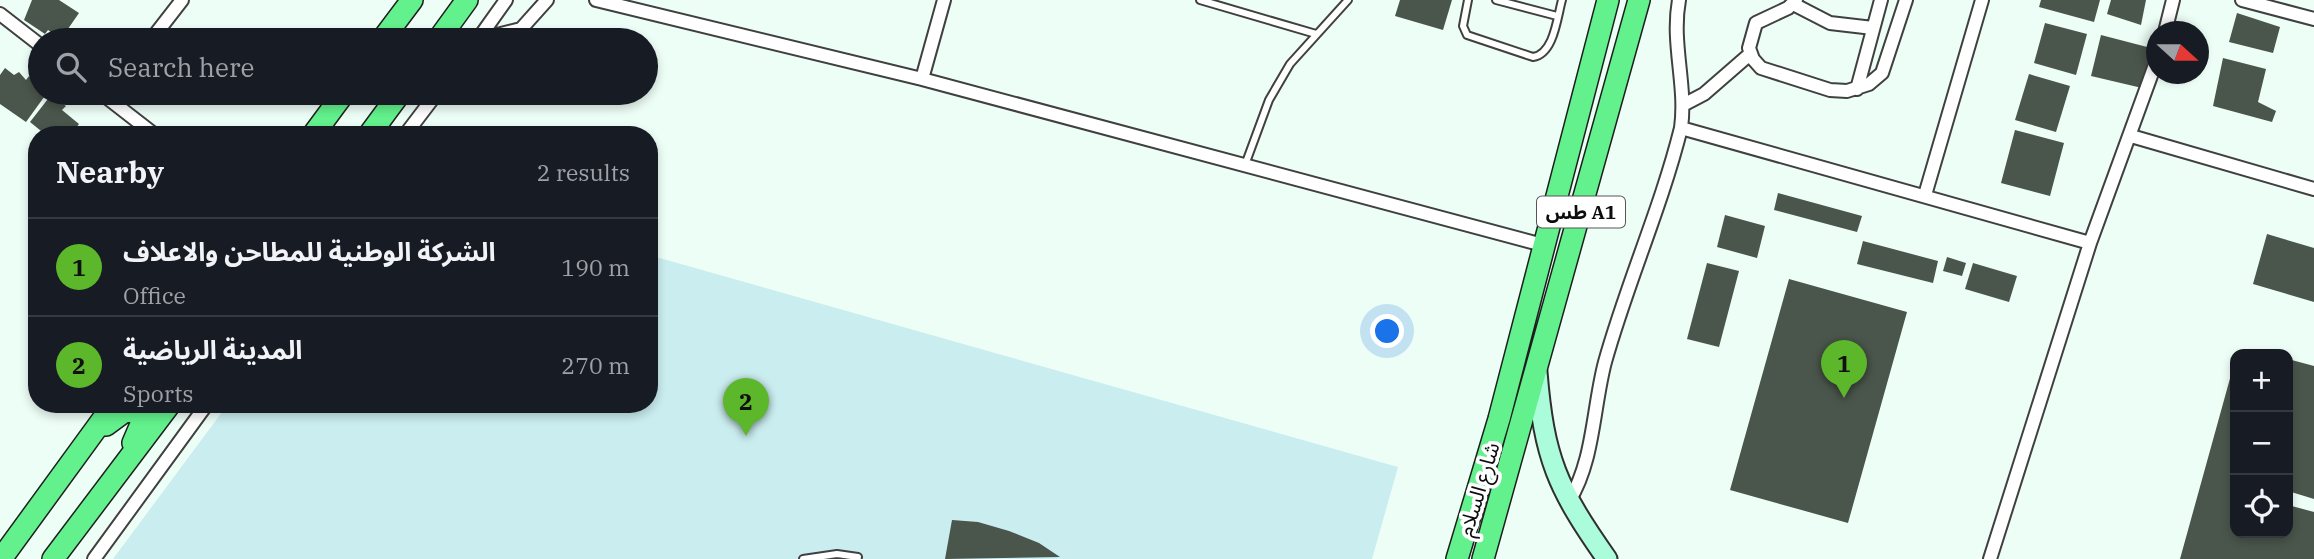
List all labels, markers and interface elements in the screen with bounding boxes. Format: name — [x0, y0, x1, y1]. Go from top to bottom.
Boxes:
north arrow — [2146, 21, 2209, 84]
search box — [28, 28, 658, 105]
icon: search — [52, 48, 90, 86]
text: Search here — [108, 50, 254, 84]
text: Nearby — [56, 152, 164, 191]
text: 2 results — [537, 157, 630, 187]
road number: طس A1 — [1537, 196, 1625, 228]
text: الشركة الوطنية للمطاحن والاعلاف — [123, 234, 496, 268]
text: 1 — [72, 252, 86, 282]
text: 190 m — [561, 252, 630, 282]
text: Office — [123, 280, 186, 310]
your location — [1370, 314, 1404, 348]
text: المدينة الرياضية — [123, 332, 302, 366]
pin: 1 — [1821, 340, 1867, 398]
map controls — [2230, 349, 2293, 538]
button: + — [2230, 349, 2293, 412]
text: 2 — [72, 350, 86, 380]
text: 270 m — [561, 350, 630, 380]
text: Sports — [123, 378, 193, 408]
pin: 2 — [723, 378, 769, 436]
button: − — [2230, 412, 2293, 475]
street label: شارع السلام — [1450, 439, 1508, 540]
button: locate — [2230, 475, 2293, 538]

